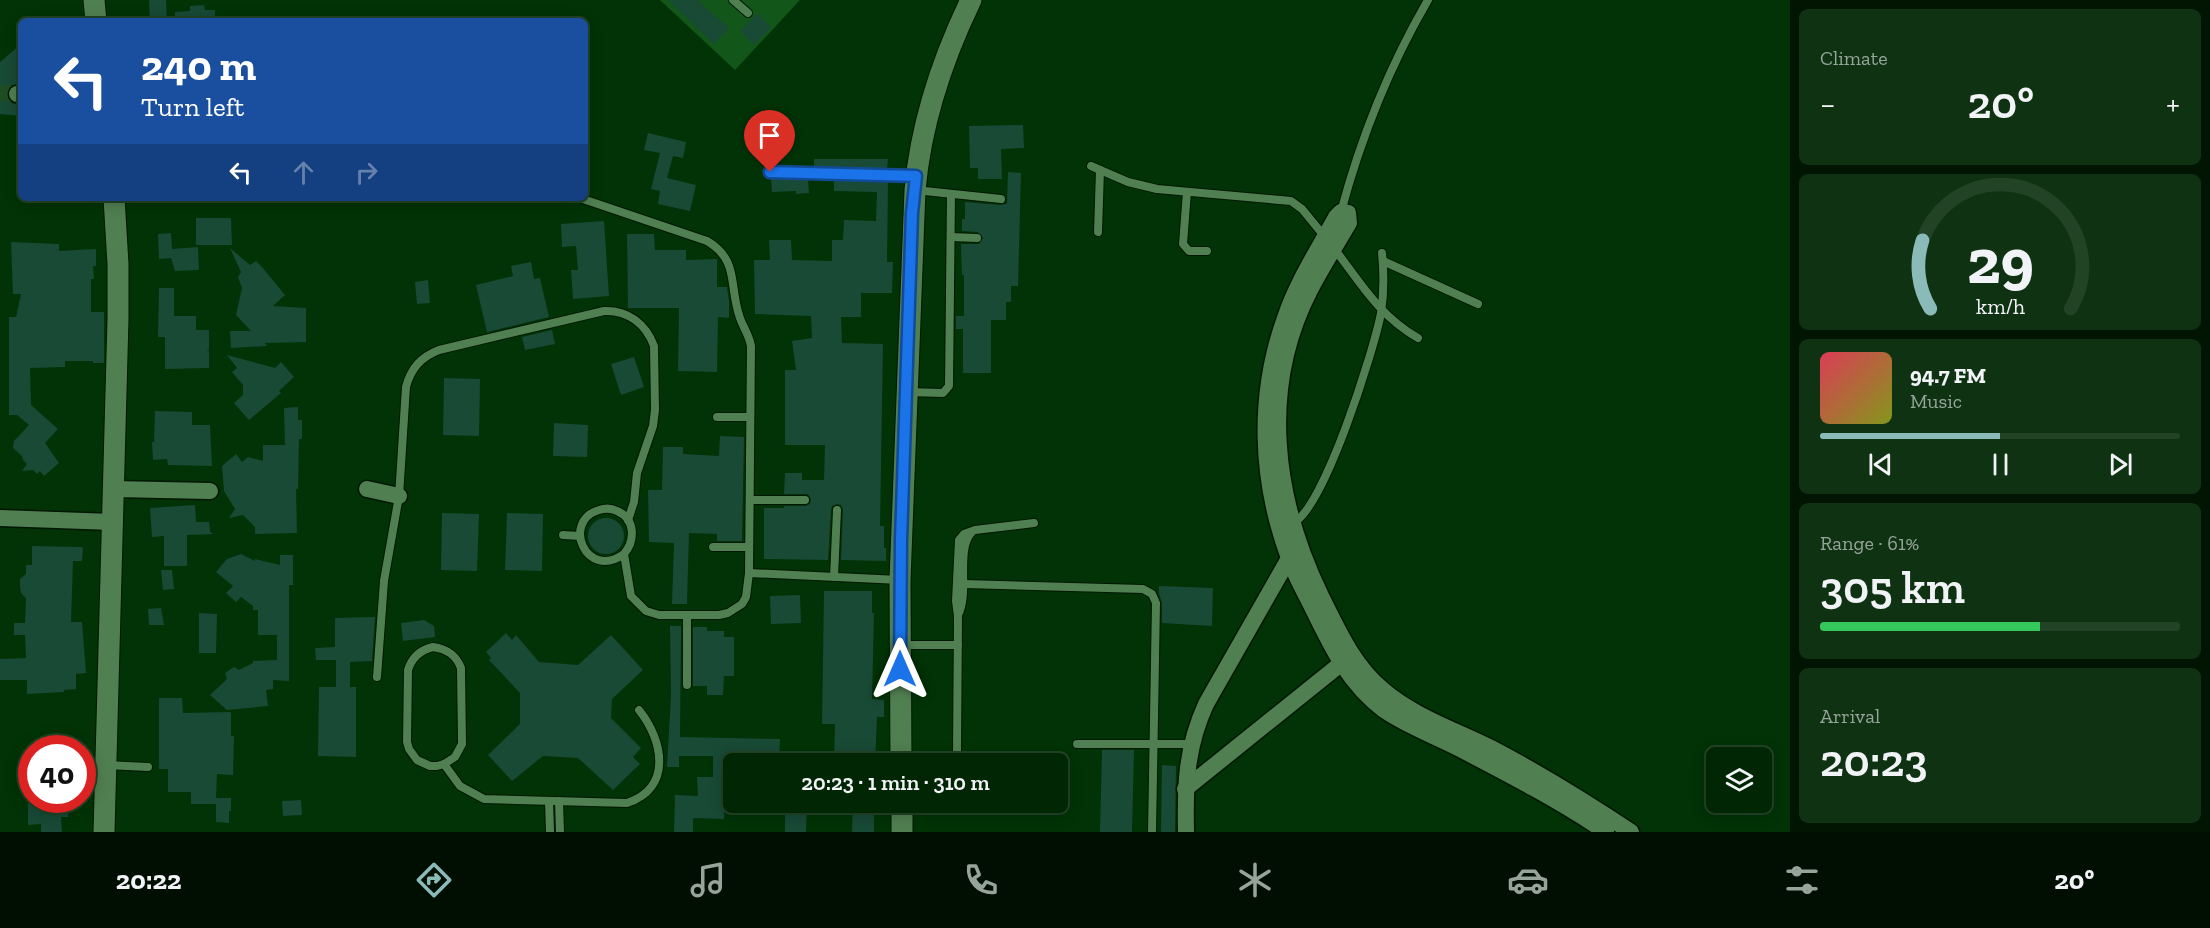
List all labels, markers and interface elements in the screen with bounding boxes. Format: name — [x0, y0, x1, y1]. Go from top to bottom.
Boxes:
text: 240 m — [141, 40, 256, 91]
icon: left — [42, 42, 120, 120]
text: Climate — [1820, 46, 1888, 70]
text: 20° — [1967, 76, 2034, 130]
text: − — [1820, 84, 1835, 123]
text: + — [2166, 84, 2180, 123]
text: Turn left — [141, 91, 244, 123]
pin — [744, 110, 795, 172]
icon: arrive — [753, 119, 786, 152]
icon: left — [224, 156, 257, 189]
icon: ahead — [287, 156, 320, 189]
icon: right — [350, 156, 383, 189]
text: 29 — [1967, 224, 2033, 299]
text: km/h — [1976, 294, 2024, 319]
text: 94.7 FM — [1910, 362, 1986, 389]
text: Music — [1910, 389, 1962, 413]
icon: previous — [1864, 448, 1897, 481]
icon: pause — [1984, 448, 2017, 481]
icon: next — [2104, 448, 2137, 481]
text: Range · 61% — [1820, 531, 1919, 555]
text: 305 km — [1820, 561, 1965, 615]
position arrow — [868, 637, 932, 701]
text: Arrival — [1820, 704, 1880, 728]
text: 20:23 — [1820, 734, 1928, 788]
speed limit sign: 40 — [18, 735, 96, 813]
map controls — [1706, 747, 1772, 813]
button: layers — [1706, 747, 1772, 813]
text: 20:23 · 1 min · 310 m — [801, 769, 990, 796]
icon: directions — [413, 859, 455, 901]
icon: music — [687, 859, 729, 901]
icon: phone — [960, 859, 1002, 901]
icon: climate — [1234, 859, 1276, 901]
icon: car — [1507, 859, 1549, 901]
icon: filters — [1781, 859, 1823, 901]
text: 20:22 — [116, 864, 182, 896]
text: 20° — [2054, 864, 2094, 896]

